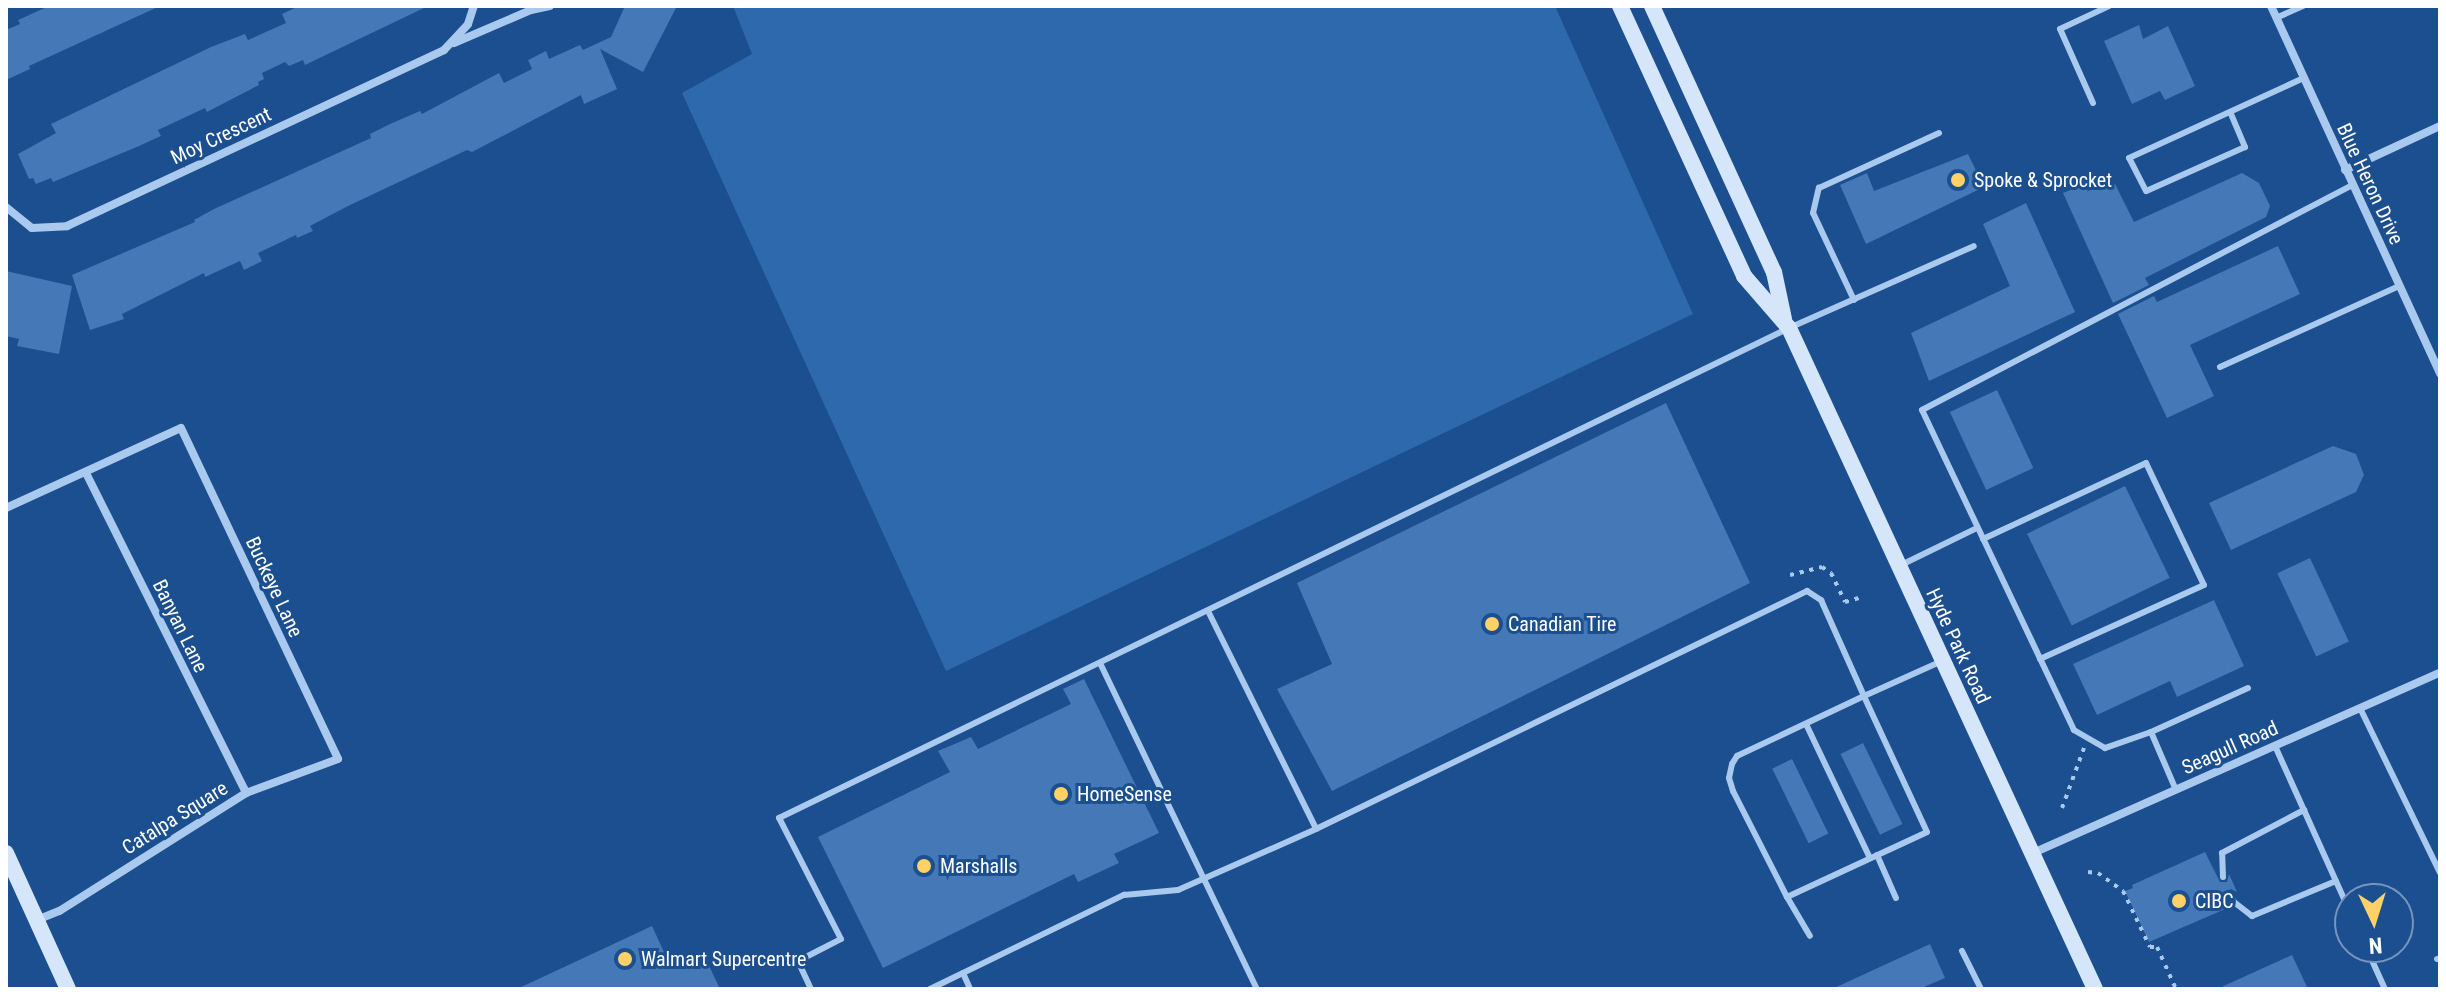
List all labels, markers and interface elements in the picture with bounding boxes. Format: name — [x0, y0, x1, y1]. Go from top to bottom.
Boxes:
street label: Moy Crescent — [167, 102, 275, 170]
street label: Blue Heron Drive — [2331, 120, 2409, 248]
place label: Spoke & Sprocket — [1974, 168, 2112, 192]
marker: Spoke & Sprocket — [1949, 171, 1967, 189]
street label: Buckeye Lane — [240, 533, 308, 641]
street label: Banyan Lane — [147, 576, 213, 676]
street label: Hyde Park Road — [1921, 584, 1995, 708]
place label: Canadian Tire — [1508, 612, 1617, 636]
marker: Canadian Tire — [1483, 615, 1501, 633]
street label: Seagull Road — [2178, 716, 2282, 780]
street label: Catalpa Square — [118, 776, 232, 860]
place label: HomeSense — [1077, 782, 1172, 806]
marker: HomeSense — [1052, 785, 1070, 803]
place label: Marshalls — [940, 854, 1017, 878]
marker: Marshalls — [915, 857, 933, 875]
north arrow — [2334, 883, 2414, 963]
place label: CIBC — [2195, 889, 2234, 913]
marker: CIBC — [2170, 892, 2188, 910]
text: N — [2368, 933, 2383, 958]
place label: Walmart Supercentre — [641, 947, 806, 971]
marker: Walmart Supercentre — [616, 950, 634, 968]

